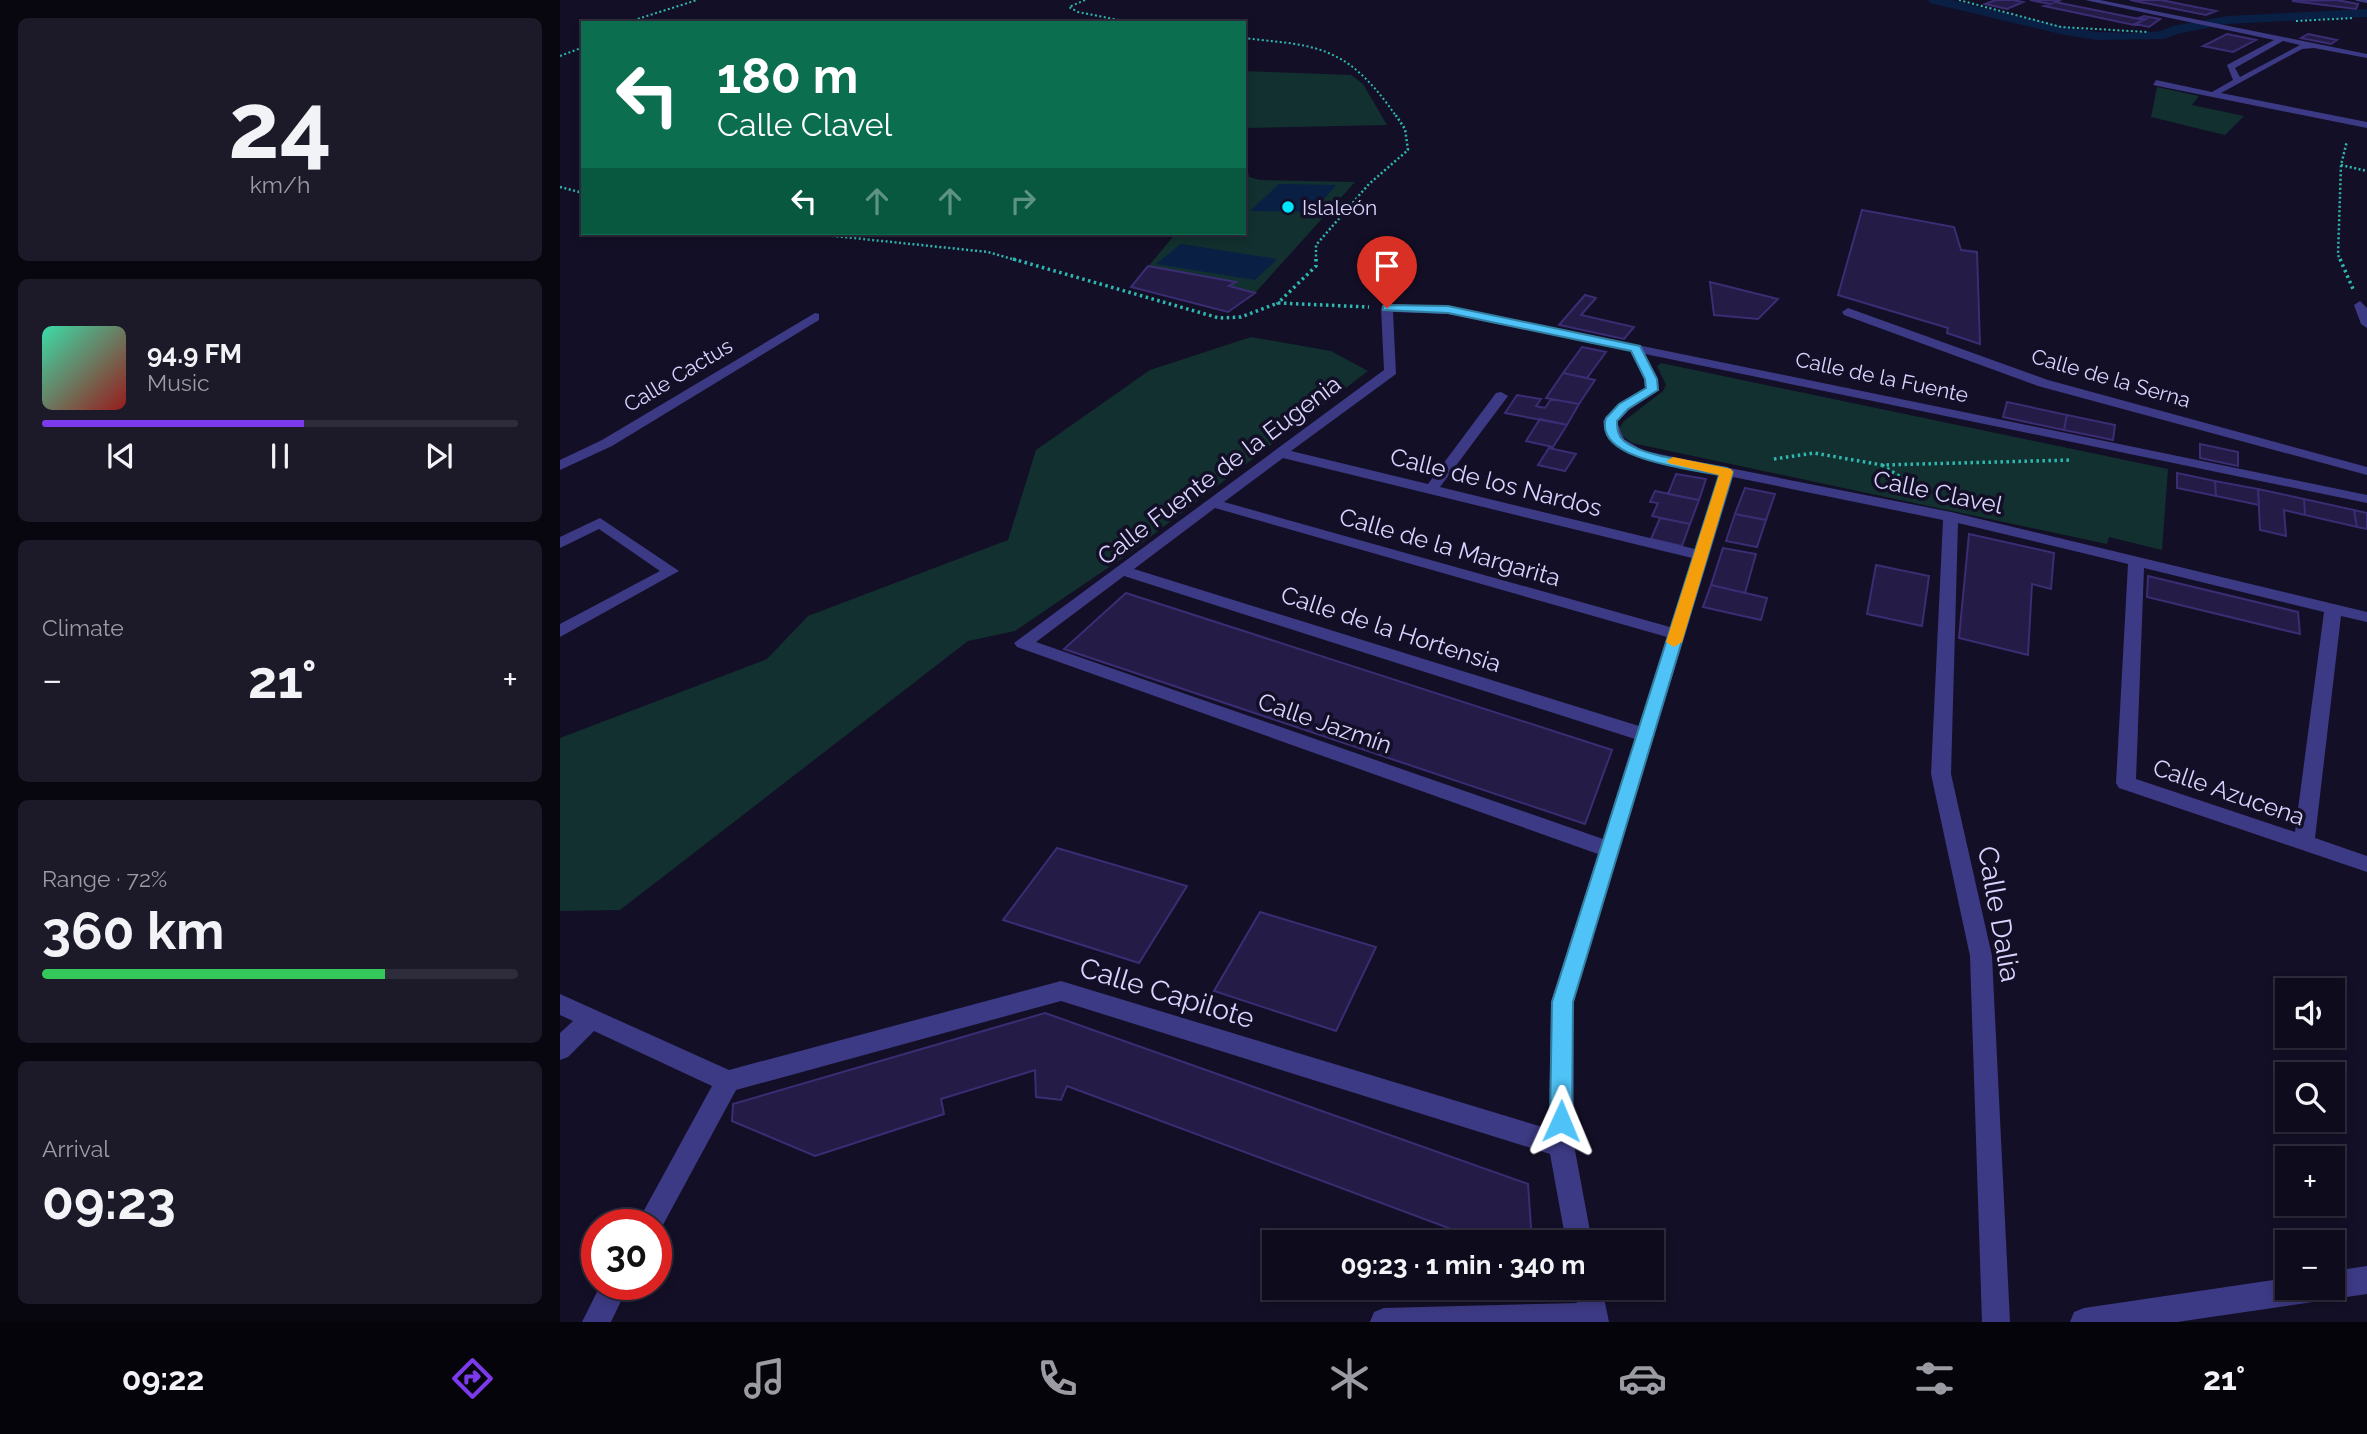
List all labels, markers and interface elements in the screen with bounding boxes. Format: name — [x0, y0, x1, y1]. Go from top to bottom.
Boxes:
text: 180 m — [717, 47, 858, 104]
icon: left — [602, 49, 693, 140]
text: 24 — [228, 72, 332, 179]
text: Calle Clavel — [717, 106, 892, 143]
text: km/h — [250, 171, 310, 198]
icon: left — [785, 182, 823, 220]
icon: ahead — [858, 182, 896, 220]
icon: ahead — [931, 182, 969, 220]
icon: right — [1004, 182, 1042, 220]
place label: Islaleón — [1302, 195, 1377, 220]
marker: Islaleón — [1280, 199, 1296, 215]
pin — [1357, 236, 1417, 308]
icon: arrive — [1368, 247, 1406, 285]
street label: Calle Cactus — [619, 333, 737, 417]
text: 94.9 FM — [147, 339, 242, 369]
street label: Calle de la Serna — [2029, 343, 2193, 413]
street label: Calle de la Fuente — [1793, 346, 1971, 408]
text: Music — [147, 369, 210, 396]
street label: Calle Fuente de la Eugenia — [1092, 369, 1346, 571]
icon: previous — [102, 437, 140, 475]
icon: pause — [261, 437, 299, 475]
icon: next — [420, 437, 458, 475]
street label: Calle de los Nardos — [1387, 442, 1605, 522]
street label: Calle Clavel — [1871, 464, 2006, 520]
street label: Calle de la Margarita — [1336, 502, 1564, 592]
street label: Calle de la Hortensia — [1277, 580, 1505, 678]
text: Climate — [42, 614, 124, 641]
text: 21° — [248, 649, 317, 710]
text: − — [42, 657, 62, 702]
text: + — [502, 657, 518, 702]
street label: Calle Jazmín — [1254, 687, 1396, 759]
street label: Calle Azucena — [2149, 752, 2309, 832]
street label: Calle Dalia — [1971, 843, 2027, 985]
text: Range · 72% — [42, 865, 167, 892]
text: 360 km — [42, 900, 224, 961]
street label: Calle Capilote — [1076, 951, 1258, 1035]
map controls — [2275, 978, 2345, 1300]
button: sound — [2275, 978, 2345, 1048]
button: search — [2275, 1062, 2345, 1132]
position arrow — [1524, 1084, 1598, 1158]
text: Arrival — [42, 1135, 109, 1162]
button: + — [2275, 1146, 2345, 1216]
text: 09:23 — [42, 1170, 176, 1231]
speed limit sign: 30 — [581, 1209, 672, 1300]
button: − — [2275, 1230, 2345, 1300]
text: 09:23 · 1 min · 340 m — [1341, 1250, 1585, 1280]
icon: directions — [448, 1354, 497, 1403]
icon: music — [740, 1354, 789, 1403]
icon: phone — [1033, 1354, 1082, 1403]
icon: climate — [1325, 1354, 1374, 1403]
icon: car — [1618, 1354, 1667, 1403]
icon: filters — [1910, 1354, 1959, 1403]
text: 09:22 — [122, 1360, 204, 1397]
text: 21° — [2203, 1360, 2245, 1397]

